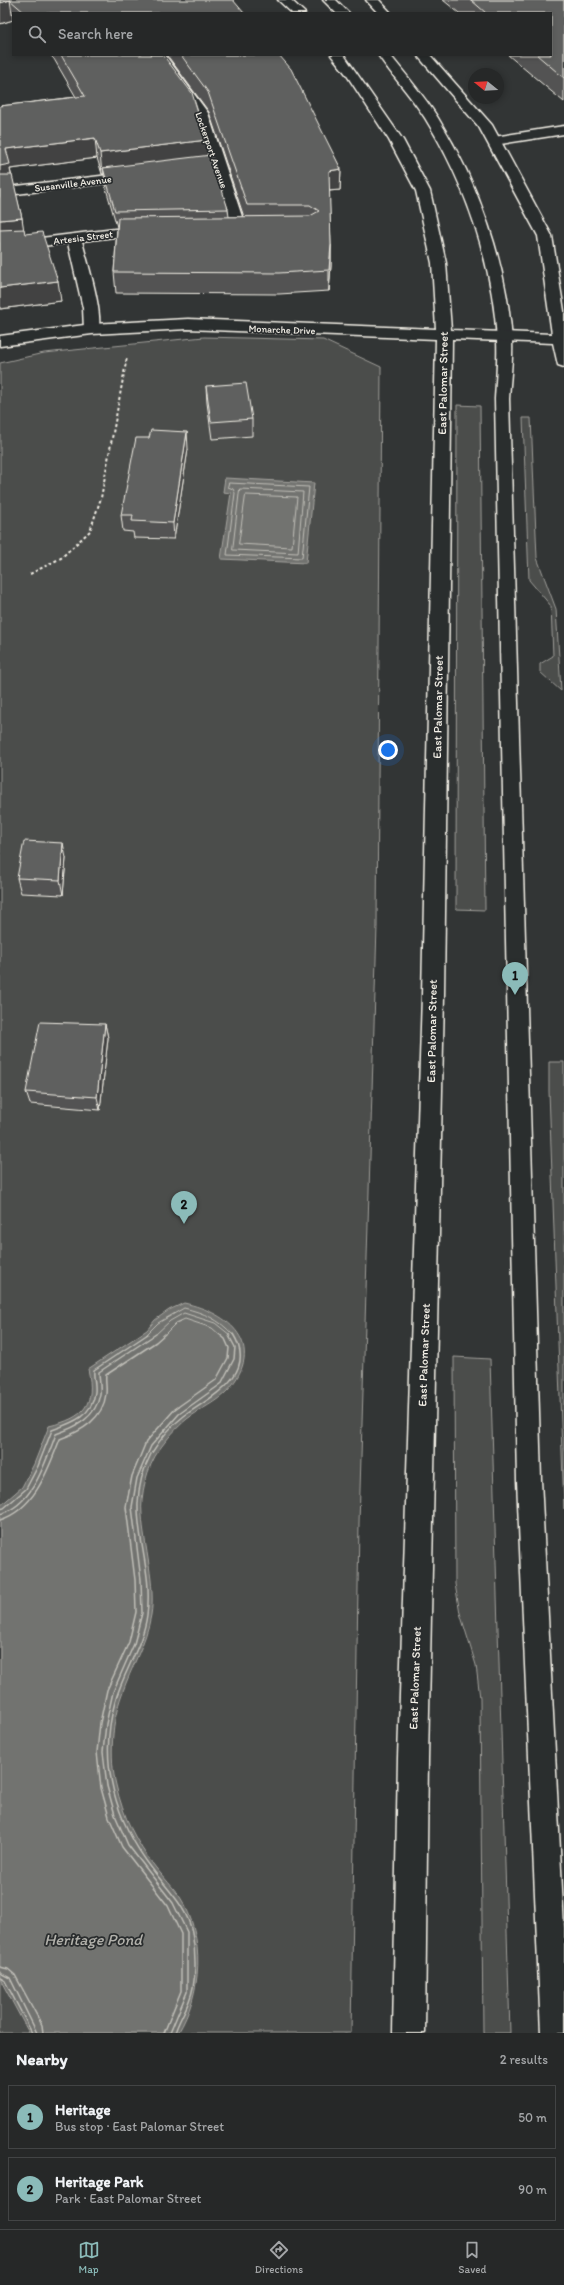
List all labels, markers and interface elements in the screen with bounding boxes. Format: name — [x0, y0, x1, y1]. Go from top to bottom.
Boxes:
search box — [12, 12, 552, 56]
icon: search — [26, 23, 48, 45]
text: Search here — [58, 25, 133, 43]
north arrow — [468, 68, 504, 104]
street label: Lockerport Avenue — [192, 110, 231, 190]
street label: Susanville Avenue — [34, 172, 113, 195]
street label: Artesia Street — [53, 227, 114, 248]
street label: Monarche Drive — [248, 322, 316, 337]
street label: East Palomar Street — [435, 331, 451, 435]
street label: East Palomar Street — [430, 655, 446, 759]
your location — [378, 740, 398, 760]
pin: 1 — [502, 962, 528, 995]
street label: East Palomar Street — [424, 979, 440, 1083]
pin: 2 — [171, 1191, 197, 1224]
street label: East Palomar Street — [415, 1303, 433, 1407]
street label: East Palomar Street — [406, 1626, 424, 1730]
water label: Heritage Pond — [44, 1930, 143, 1949]
text: Nearby — [16, 2049, 68, 2069]
text: 2 results — [500, 2052, 548, 2067]
text: Heritage — [55, 2101, 111, 2119]
text: 1 — [27, 2110, 33, 2125]
text: 50 m — [518, 2110, 547, 2125]
text: Bus stop · East Palomar Street — [55, 2119, 224, 2134]
text: Heritage Park — [55, 2173, 144, 2191]
text: 2 — [27, 2182, 33, 2197]
text: 90 m — [518, 2182, 547, 2197]
text: Park · East Palomar Street — [55, 2191, 201, 2206]
tab: Map — [78, 2239, 100, 2276]
tab: Directions — [255, 2239, 303, 2276]
tab: Saved — [458, 2239, 486, 2276]

